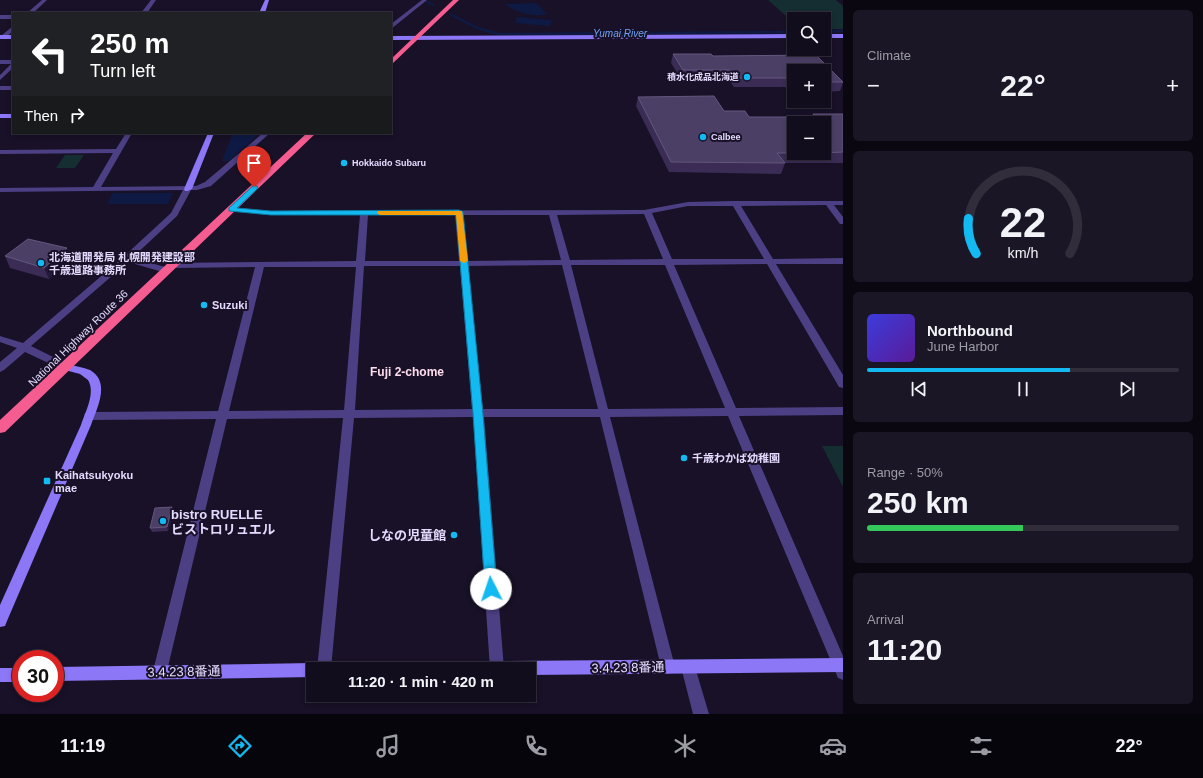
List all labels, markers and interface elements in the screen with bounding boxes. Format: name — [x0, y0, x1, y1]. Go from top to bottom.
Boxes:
map controls — [787, 12, 831, 160]
button: search — [787, 12, 831, 56]
icon: left — [24, 28, 76, 80]
text: 250 m — [90, 28, 169, 59]
water label: Yumai River — [593, 28, 648, 39]
text: Climate — [867, 48, 911, 63]
text: Turn left — [90, 61, 155, 81]
button: + — [787, 64, 831, 108]
text: 22° — [1000, 69, 1046, 102]
place label: 積水化成品北海道 — [667, 71, 739, 82]
marker: 積水化成品北海道 — [742, 72, 752, 82]
text: − — [867, 73, 880, 98]
text: + — [1166, 73, 1179, 98]
icon: right — [66, 104, 88, 126]
text: Then — [24, 107, 58, 124]
button: − — [787, 116, 831, 160]
marker: Calbee — [698, 132, 708, 142]
place label: Calbee — [711, 132, 741, 142]
pin — [237, 146, 271, 187]
icon: arrive — [243, 152, 265, 174]
marker: Hokkaido Subaru — [339, 158, 349, 168]
place label: Hokkaido Subaru — [352, 158, 426, 168]
text: 22 — [1000, 199, 1046, 246]
text: km/h — [1008, 245, 1039, 261]
place label: 北海道開発局 札幌開発建設部 千歳道路事務所 — [49, 251, 195, 276]
marker: 北海道開発局 札幌開発建設部 千歳道路事務所 — [36, 258, 46, 268]
street label: National Highway Route 36 — [26, 287, 130, 389]
place label: Suzuki — [212, 299, 247, 311]
marker: Suzuki — [199, 300, 209, 310]
text: Northbound — [927, 322, 1013, 339]
text: June Harbor — [927, 339, 999, 354]
district label: Fuji 2-chome — [370, 365, 444, 379]
icon: previous — [908, 378, 930, 400]
icon: pause — [1012, 378, 1034, 400]
icon: next — [1116, 378, 1138, 400]
place label: 千歳わかば幼稚園 — [692, 452, 780, 464]
marker: 千歳わかば幼稚園 — [679, 453, 689, 463]
text: Range · 50% — [867, 465, 943, 480]
place label: Kaihatsukyoku mae — [55, 469, 133, 494]
marker: Kaihatsukyoku mae — [42, 476, 52, 486]
text: 250 km — [867, 486, 969, 519]
place label: bistro RUELLE ビストロリュエル — [171, 507, 275, 537]
marker: bistro RUELLE ビストロリュエル — [158, 516, 168, 526]
place label: しなの児童館 — [368, 528, 446, 543]
marker: しなの児童館 — [449, 530, 459, 540]
position arrow — [470, 568, 512, 610]
text: Arrival — [867, 612, 904, 627]
text: 11:20 — [867, 633, 942, 666]
speed limit sign: 30 — [12, 650, 64, 702]
street label: 3.4.23 8番通 — [591, 659, 665, 676]
street label: 3.4.23 8番通 — [147, 663, 221, 680]
text: 11:20 · 1 min · 420 m — [348, 673, 494, 690]
icon: directions — [226, 732, 254, 760]
icon: music — [374, 732, 402, 760]
icon: phone — [522, 732, 550, 760]
icon: climate — [671, 732, 699, 760]
icon: car — [819, 732, 847, 760]
icon: filters — [967, 732, 995, 760]
text: 11:19 — [60, 736, 105, 756]
text: 22° — [1116, 736, 1143, 756]

